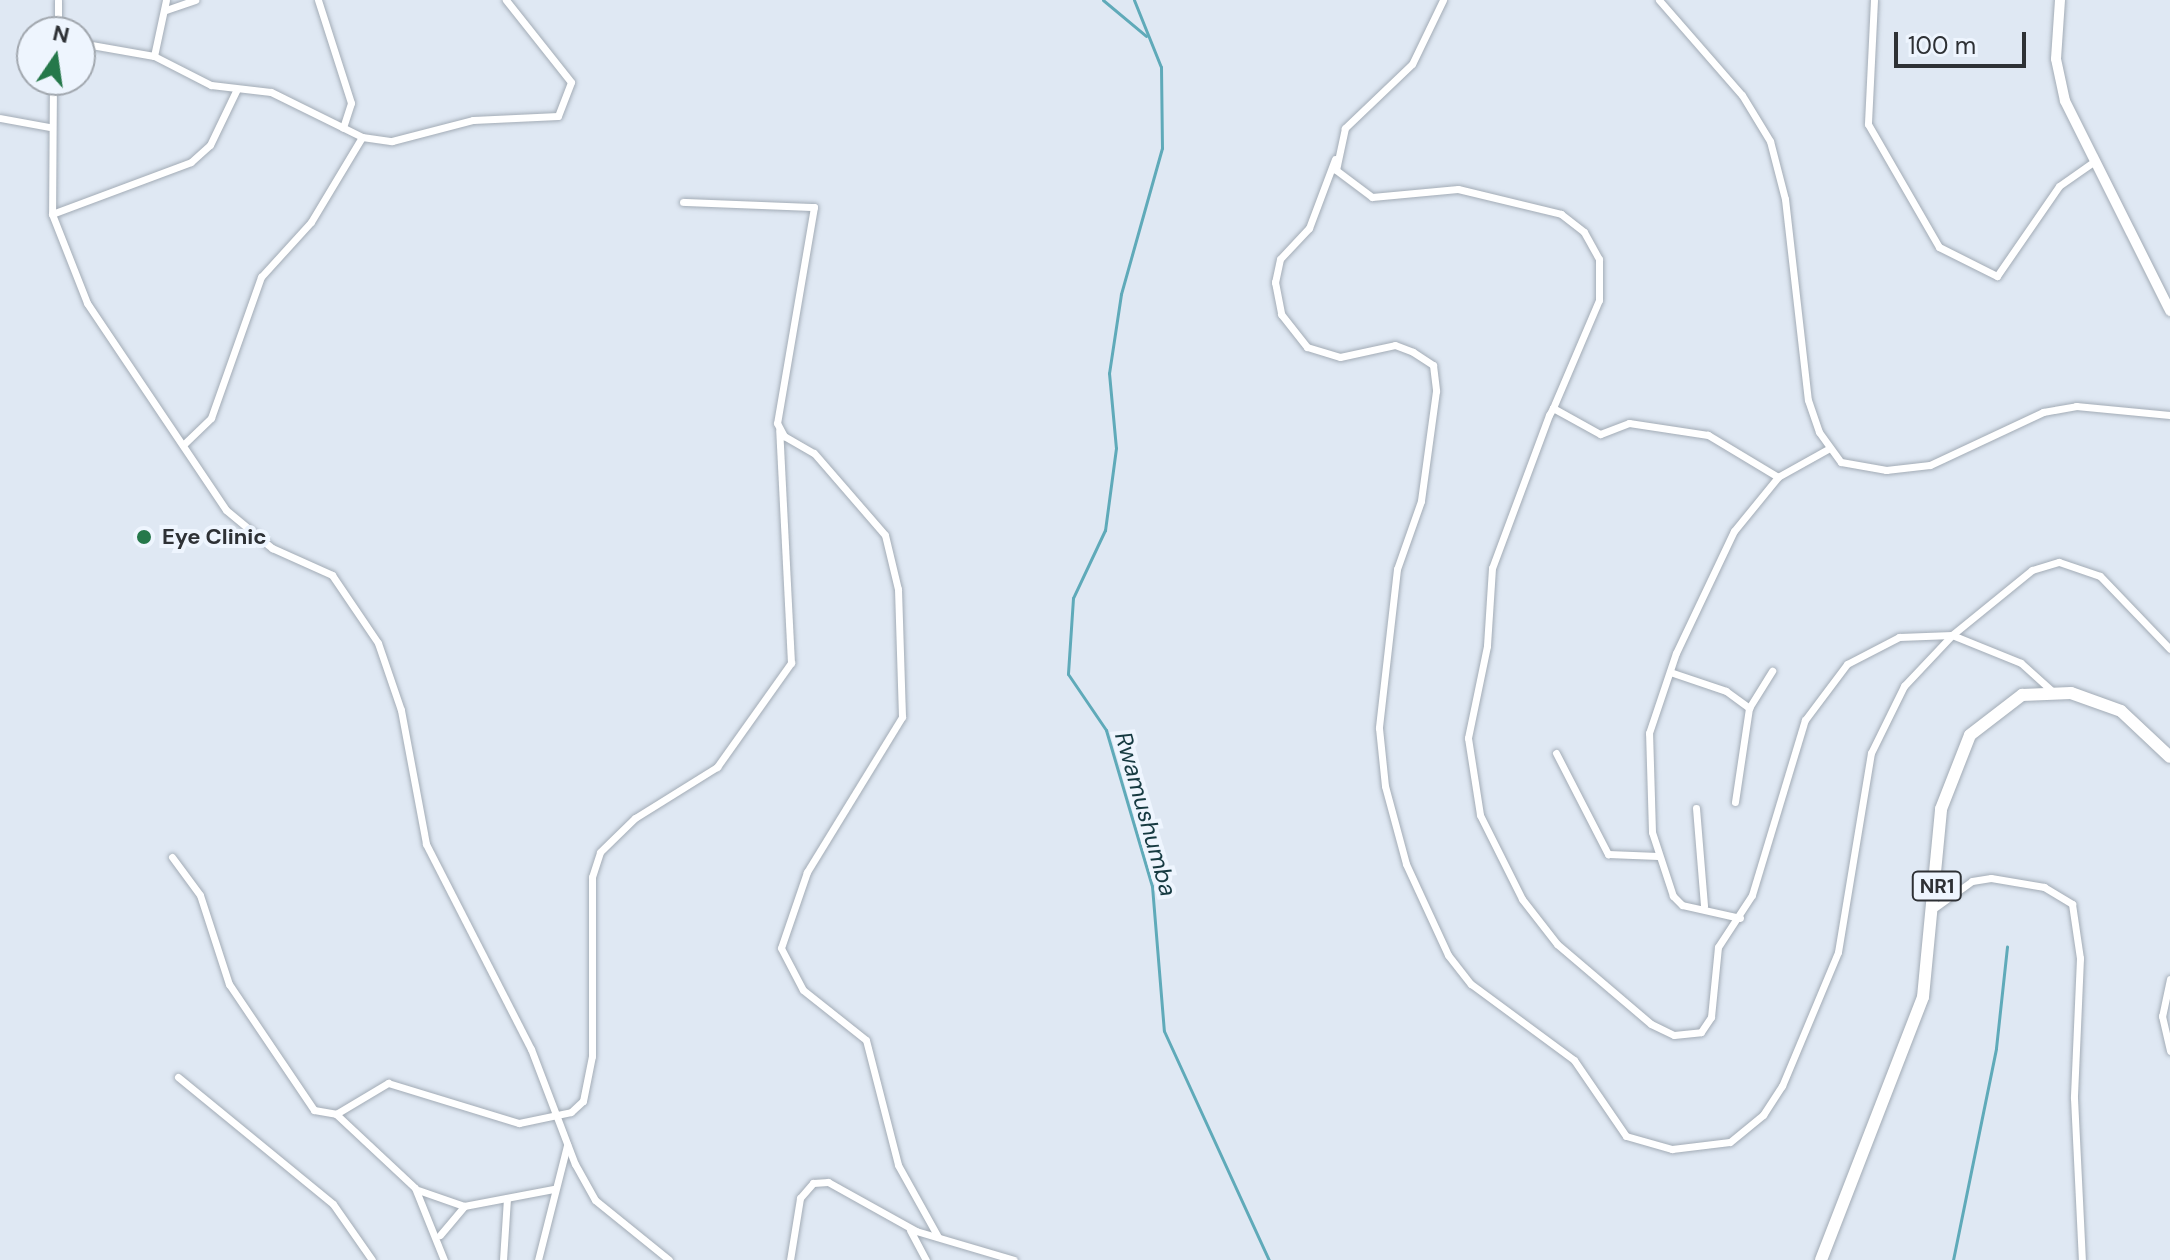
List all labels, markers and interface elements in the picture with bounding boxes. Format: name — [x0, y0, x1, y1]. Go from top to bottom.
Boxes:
north arrow — [16, 16, 96, 96]
scale bar — [1898, 16, 2030, 66]
text: N — [50, 18, 72, 50]
text: 100 m — [1908, 30, 1976, 61]
place label: Eye Clinic — [162, 524, 267, 550]
marker: Eye Clinic — [133, 526, 155, 548]
water label: Rwamushumba — [1109, 728, 1183, 900]
road number: NR1 — [1911, 870, 1963, 902]

